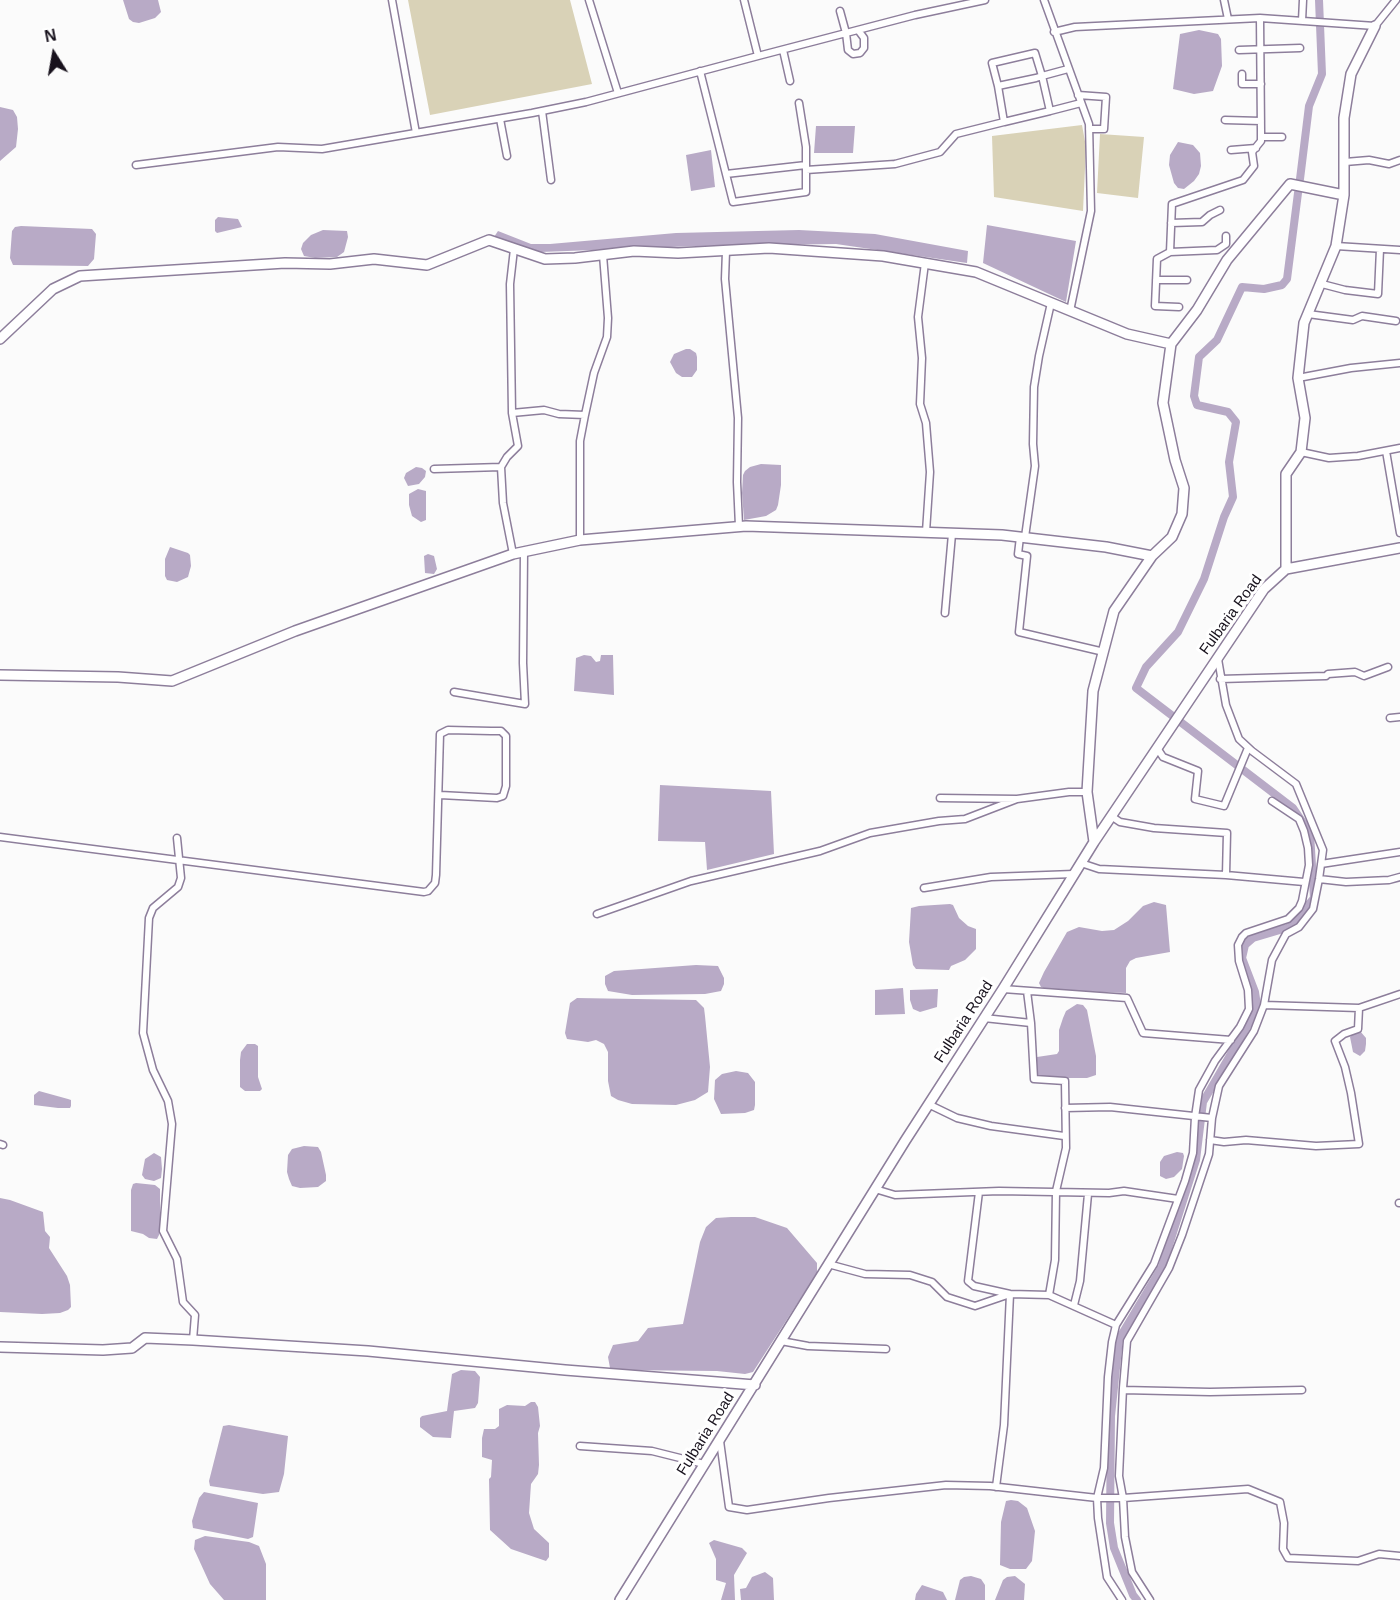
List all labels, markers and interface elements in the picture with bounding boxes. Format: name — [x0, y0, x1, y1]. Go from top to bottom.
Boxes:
north arrow — [24, 24, 84, 84]
text: N — [43, 26, 58, 45]
street label: Fulbaria Road — [1196, 572, 1266, 658]
street label: Fulbaria Road — [931, 978, 997, 1066]
street label: Fulbaria Road — [673, 1389, 739, 1479]

